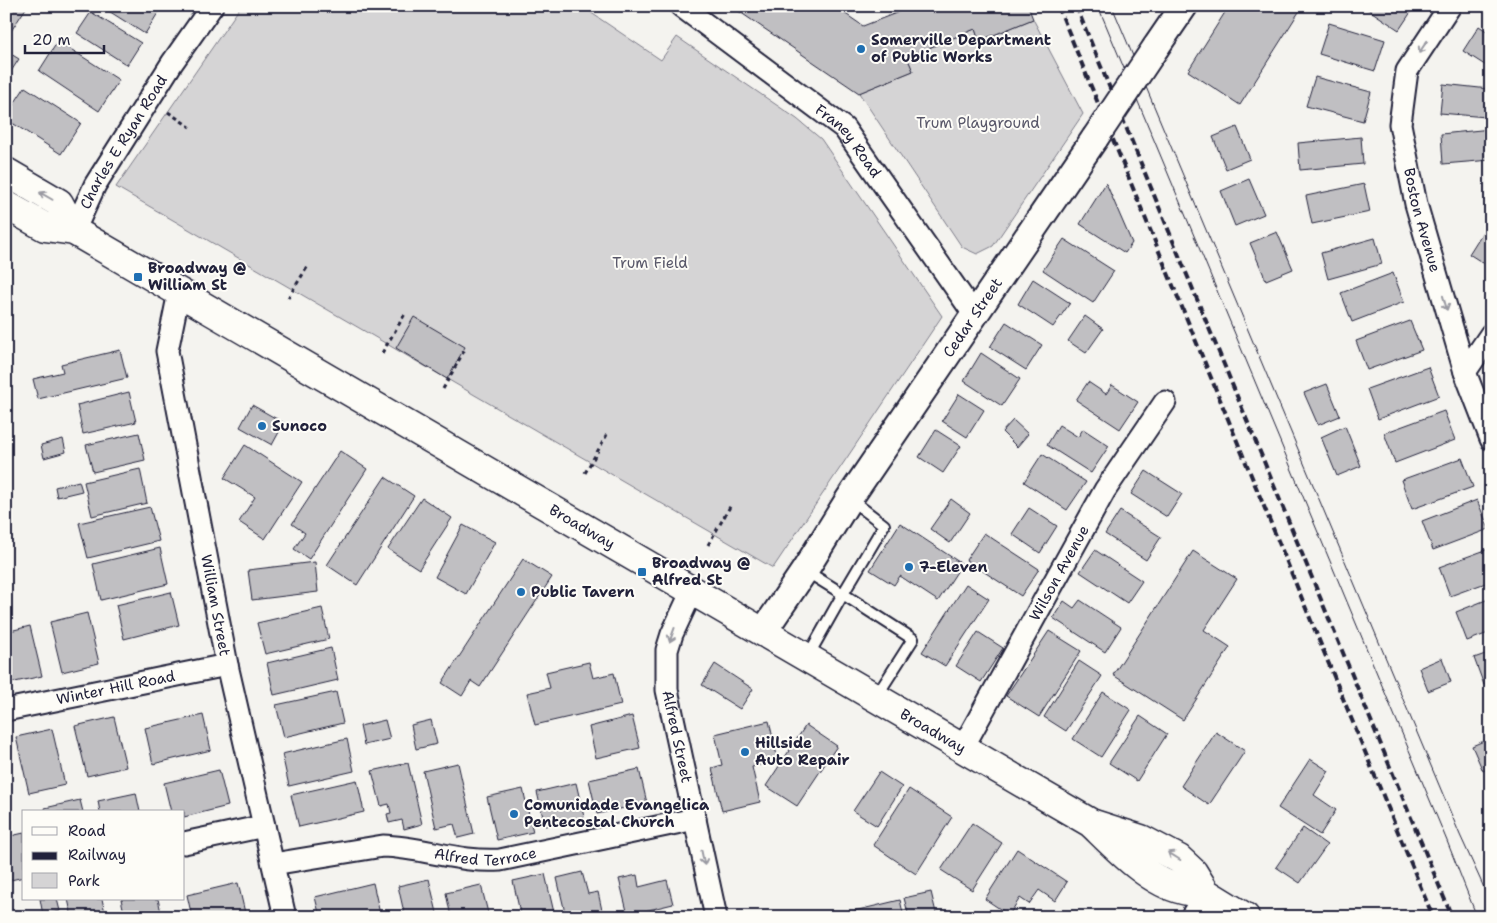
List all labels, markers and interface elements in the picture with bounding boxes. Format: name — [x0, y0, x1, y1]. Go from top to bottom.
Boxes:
scale bar — [25, 22, 104, 54]
text: 20 m — [32, 30, 71, 50]
place label: Somerville Department of Public Works — [871, 30, 1051, 67]
one-way arrow — [1418, 40, 1428, 54]
marker: Somerville Department of Public Works — [855, 43, 867, 55]
street label: Charles E Ryan Road — [75, 71, 172, 212]
street label: Franey Road — [811, 100, 886, 182]
park label: Trum Playground — [916, 113, 1040, 133]
street label: Boston Avenue — [1399, 166, 1445, 275]
one-way arrow — [40, 190, 54, 200]
park label: Trum Field — [612, 253, 688, 273]
place label: Broadway @ William St — [148, 258, 247, 295]
marker: Broadway @ William St — [132, 271, 144, 283]
street label: Cedar Street — [938, 274, 1007, 361]
one-way arrow — [1441, 295, 1451, 311]
place label: Sunoco — [272, 416, 327, 436]
marker: Sunoco — [256, 420, 268, 432]
street label: Broadway — [545, 500, 619, 554]
street label: Wilson Avenue — [1025, 522, 1094, 625]
street label: William Street — [196, 553, 235, 658]
place label: Broadway @ Alfred St — [652, 553, 751, 590]
place label: 7-Eleven — [919, 557, 988, 577]
marker: 7-Eleven — [903, 561, 915, 573]
marker: Broadway @ Alfred St — [636, 566, 648, 578]
place label: Public Tavern — [531, 582, 634, 602]
marker: Public Tavern — [515, 586, 527, 598]
one-way arrow — [667, 627, 676, 642]
street label: Winter Hill Road — [55, 666, 177, 710]
street label: Alfred Street — [657, 689, 697, 785]
street label: Broadway — [896, 704, 970, 758]
place label: Hillside Auto Repair — [755, 733, 850, 770]
marker: Hillside Auto Repair — [739, 746, 751, 758]
place label: Comunidade Evangelica Pentecostal Church — [524, 795, 710, 832]
marker: Comunidade Evangelica Pentecostal Church — [508, 808, 520, 820]
legend — [22, 810, 185, 900]
text: Road — [68, 821, 106, 841]
street label: Alfred Terrace — [432, 843, 538, 870]
text: Railway — [68, 845, 126, 865]
one-way arrow — [699, 849, 708, 865]
one-way arrow — [1168, 851, 1182, 861]
text: Park — [68, 871, 100, 891]

